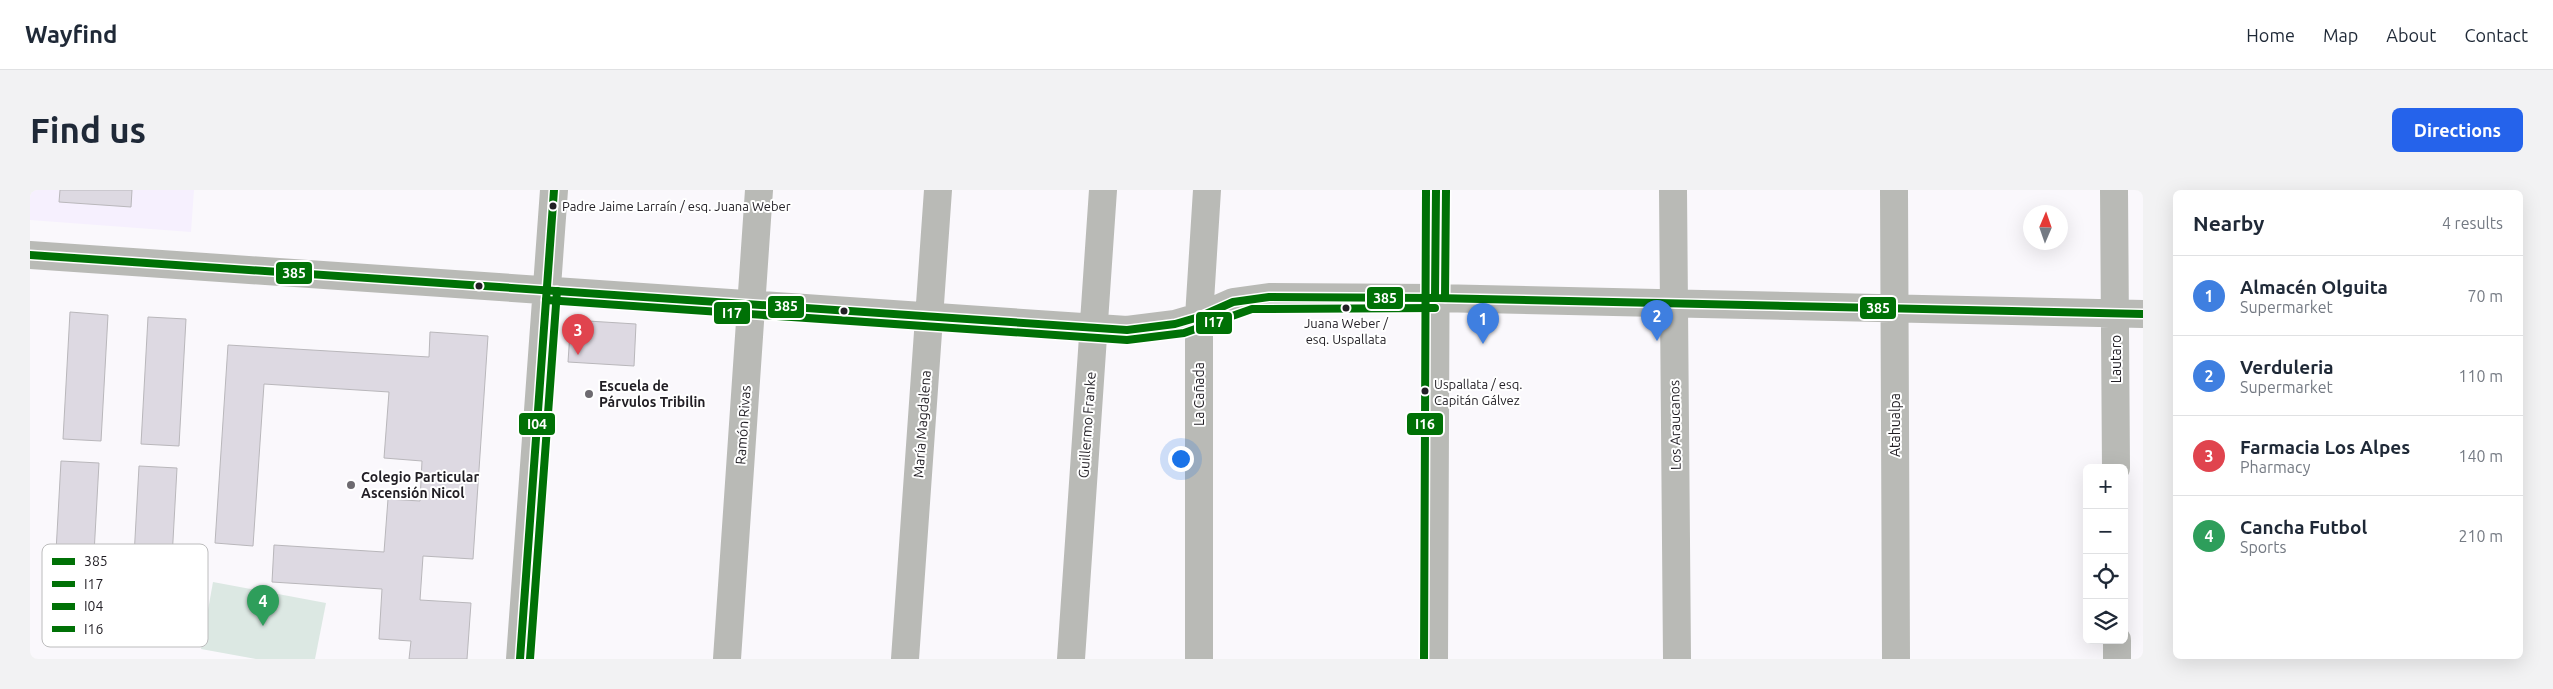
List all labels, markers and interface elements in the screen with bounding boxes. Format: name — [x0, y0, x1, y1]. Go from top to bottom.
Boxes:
text: Wayfind — [25, 21, 117, 48]
text: Home — [2246, 25, 2295, 45]
text: Map — [2323, 25, 2358, 45]
text: About — [2386, 25, 2436, 45]
text: Contact — [2464, 25, 2528, 45]
button: Directions — [2392, 108, 2523, 152]
text: Find us — [30, 110, 146, 150]
place label: Padre Jaime Larraín / esq. Juana Weber — [562, 199, 791, 213]
marker: Padre Jaime Larraín / esq. Juana Weber — [548, 201, 558, 211]
north arrow — [2023, 205, 2068, 250]
text: Nearby — [2193, 211, 2264, 235]
text: 4 results — [2442, 214, 2503, 232]
line badge: 385 — [275, 261, 313, 285]
text: 385 — [282, 265, 306, 281]
text: Almacén Olguita — [2240, 276, 2388, 298]
unlabelled marker — [474, 281, 484, 291]
line badge: 385 — [1366, 286, 1404, 310]
text: 1 — [2204, 287, 2214, 305]
text: 70 m — [2467, 287, 2503, 305]
text: 385 — [1373, 290, 1397, 306]
line badge: 385 — [767, 295, 805, 319]
line badge: 385 — [1859, 296, 1897, 320]
text: 385 — [774, 298, 798, 314]
text: Supermarket — [2240, 298, 2333, 316]
pin: 2 — [1641, 300, 1673, 341]
text: 385 — [1866, 300, 1890, 316]
line badge: I17 — [713, 301, 751, 325]
marker: Juana Weber / esq. Uspallata — [1341, 303, 1351, 313]
pin: 1 — [1467, 303, 1499, 344]
text: I17 — [722, 305, 742, 321]
unlabelled marker — [839, 306, 849, 316]
line badge: I17 — [1195, 311, 1233, 335]
pin: 3 — [562, 314, 594, 355]
text: I17 — [1204, 314, 1224, 330]
place label: Juana Weber / esq. Uspallata — [1304, 316, 1389, 346]
street label: Lautaro — [2108, 335, 2124, 383]
text: Verduleria — [2240, 356, 2334, 378]
street label: La Cañada — [1191, 362, 1207, 426]
text: 2 — [2204, 367, 2214, 385]
text: 110 m — [2458, 367, 2503, 385]
street label: María Magdalena — [910, 370, 934, 478]
street label: Guillermo Franke — [1075, 371, 1099, 479]
place label: Uspallata / esq. Capitán Gálvez — [1434, 377, 1522, 407]
place label: Escuela de Párvulos Tribilin — [599, 378, 705, 410]
text: Supermarket — [2240, 378, 2333, 396]
street label: Los Araucanos — [1666, 380, 1684, 470]
street label: Ramón Rivas — [732, 385, 754, 465]
marker: Uspallata / esq. Capitán Gálvez — [1420, 386, 1430, 396]
marker: Escuela de Párvulos Tribilin — [583, 388, 595, 400]
street label: Atahualpa — [1887, 393, 1903, 457]
line badge: I04 — [518, 412, 556, 436]
line badge: I16 — [1406, 412, 1444, 436]
text: I04 — [527, 416, 547, 432]
text: I16 — [1415, 416, 1435, 432]
text: Farmacia Los Alpes — [2240, 436, 2410, 458]
your location — [1168, 446, 1194, 472]
text: 3 — [2204, 447, 2214, 465]
text: 140 m — [2458, 447, 2503, 465]
text: Pharmacy — [2240, 458, 2310, 476]
map controls — [2083, 464, 2128, 644]
button: + — [2083, 464, 2128, 509]
place label: Colegio Particular Ascensión Nicol — [361, 469, 479, 501]
marker: Colegio Particular Ascensión Nicol — [345, 479, 357, 491]
button: − — [2083, 509, 2128, 554]
text: Cancha Futbol — [2240, 516, 2367, 538]
text: 4 — [2204, 527, 2214, 545]
text: 210 m — [2458, 527, 2503, 545]
text: Sports — [2240, 538, 2286, 556]
legend — [42, 544, 208, 647]
text: 385 — [84, 553, 108, 569]
button: locate — [2083, 554, 2128, 599]
text: I17 — [84, 576, 103, 592]
pin: 4 — [247, 585, 279, 626]
text: I04 — [84, 598, 103, 614]
button: layers — [2083, 599, 2128, 644]
text: I16 — [84, 621, 103, 637]

